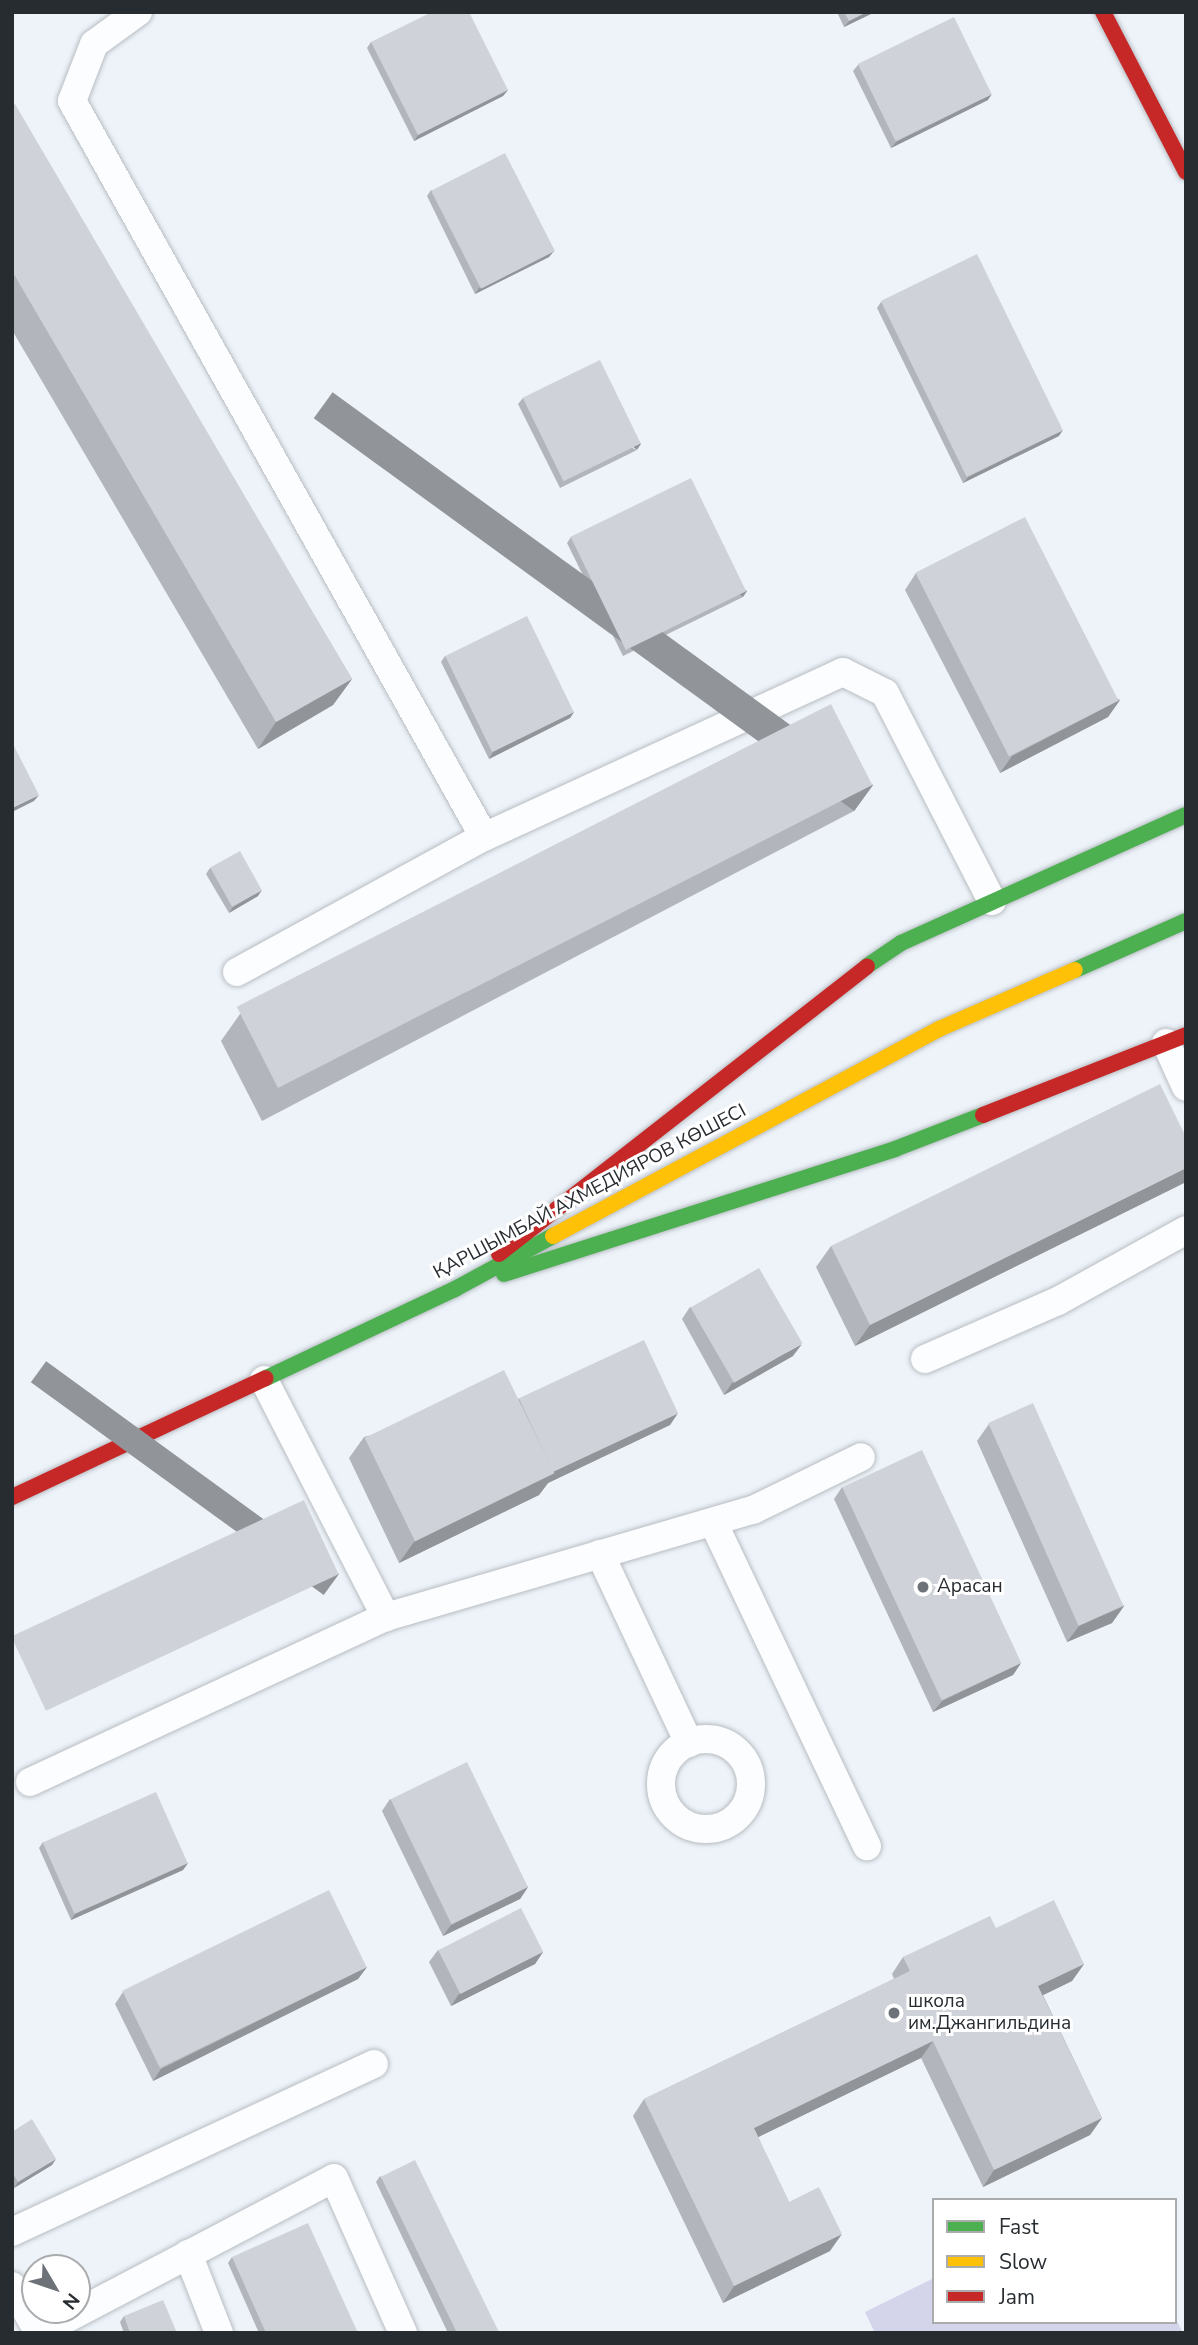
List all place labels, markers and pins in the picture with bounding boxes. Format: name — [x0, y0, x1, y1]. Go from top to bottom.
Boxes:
place label: Арасан — [937, 1576, 1003, 1598]
marker: Арасан — [915, 1579, 931, 1595]
place label: школа им.Джангильдина — [908, 1991, 1071, 2035]
marker: школа им.Джангильдина — [886, 2005, 902, 2021]

